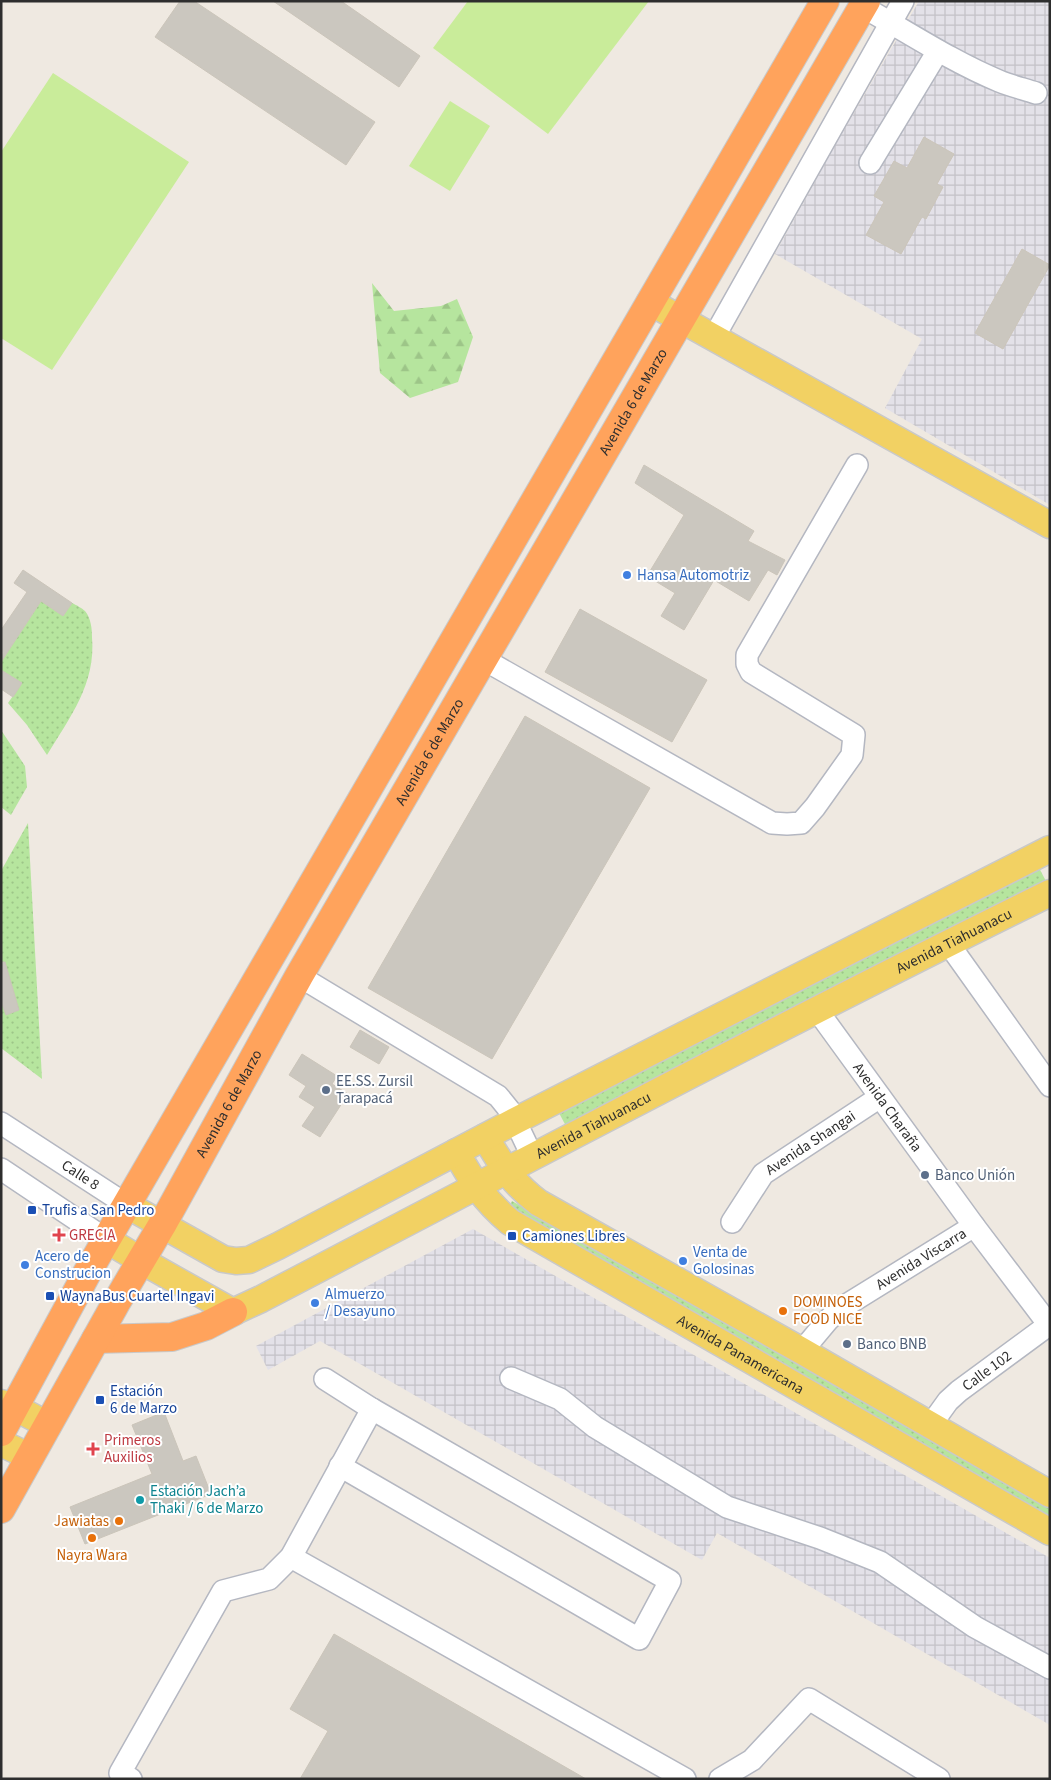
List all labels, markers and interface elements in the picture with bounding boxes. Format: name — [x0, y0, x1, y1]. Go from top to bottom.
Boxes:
street label: Avenida 6 de Marzo — [594, 345, 673, 459]
place label: Hansa Automotriz — [637, 565, 749, 586]
marker: Hansa Automotriz — [621, 569, 633, 581]
street label: Avenida 6 de Marzo — [390, 695, 469, 809]
street label: Avenida Tiahuanacu — [892, 903, 1016, 979]
street label: Avenida 6 de Marzo — [191, 1046, 267, 1162]
street label: Avenida Charaña — [848, 1058, 927, 1156]
place label: EE.SS. Zursil Tarapacá — [336, 1071, 413, 1109]
marker: EE.SS. Zursil Tarapacá — [320, 1084, 332, 1096]
street label: Avenida Tiahuanacu — [532, 1087, 655, 1164]
street label: Avenida Shangai — [762, 1106, 860, 1180]
street label: Calle 8 — [57, 1155, 104, 1195]
place label: Banco Unión — [935, 1165, 1015, 1186]
marker: Banco Unión — [919, 1169, 931, 1181]
place label: Trufis a San Pedro — [42, 1200, 154, 1221]
marker: Trufis a San Pedro — [26, 1204, 38, 1216]
street label: Avenida Viscarra — [872, 1223, 971, 1295]
place label: GRECIA — [69, 1225, 116, 1246]
place label: Camiones Libres — [522, 1226, 625, 1247]
marker: GRECIA — [53, 1229, 65, 1241]
marker: Camiones Libres — [506, 1230, 518, 1242]
place label: Venta de Golosinas — [693, 1242, 754, 1280]
place label: Acero de Construcion — [35, 1246, 111, 1284]
marker: Venta de Golosinas — [677, 1255, 689, 1267]
marker: Acero de Construcion — [19, 1259, 31, 1271]
place label: Almuerzo / Desayuno — [325, 1284, 395, 1322]
place label: WaynaBus Cuartel Ingavi — [60, 1286, 214, 1307]
marker: WaynaBus Cuartel Ingavi — [44, 1290, 56, 1302]
place label: DOMINOES FOOD NICE — [793, 1292, 863, 1330]
marker: Almuerzo / Desayuno — [309, 1297, 321, 1309]
marker: DOMINOES FOOD NICE — [777, 1305, 789, 1317]
street label: Avenida Panamericana — [673, 1310, 808, 1400]
place label: Banco BNB — [857, 1334, 927, 1355]
marker: Banco BNB — [841, 1338, 853, 1350]
street label: Calle 102 — [958, 1346, 1016, 1396]
place label: Estación 6 de Marzo — [110, 1381, 177, 1419]
marker: Estación 6 de Marzo — [94, 1394, 106, 1406]
place label: Primeros Auxilios — [104, 1430, 161, 1468]
marker: Primeros Auxilios — [86, 1442, 100, 1456]
place label: Estación Jach’a Thaki / 6 de Marzo — [150, 1481, 263, 1519]
marker: Estación Jach’a Thaki / 6 de Marzo — [134, 1494, 146, 1506]
place label: Jawiatas — [54, 1511, 109, 1532]
marker: Jawiatas — [113, 1515, 125, 1527]
marker: Nayra Wara — [86, 1532, 98, 1544]
place label: Nayra Wara — [56, 1545, 128, 1566]

